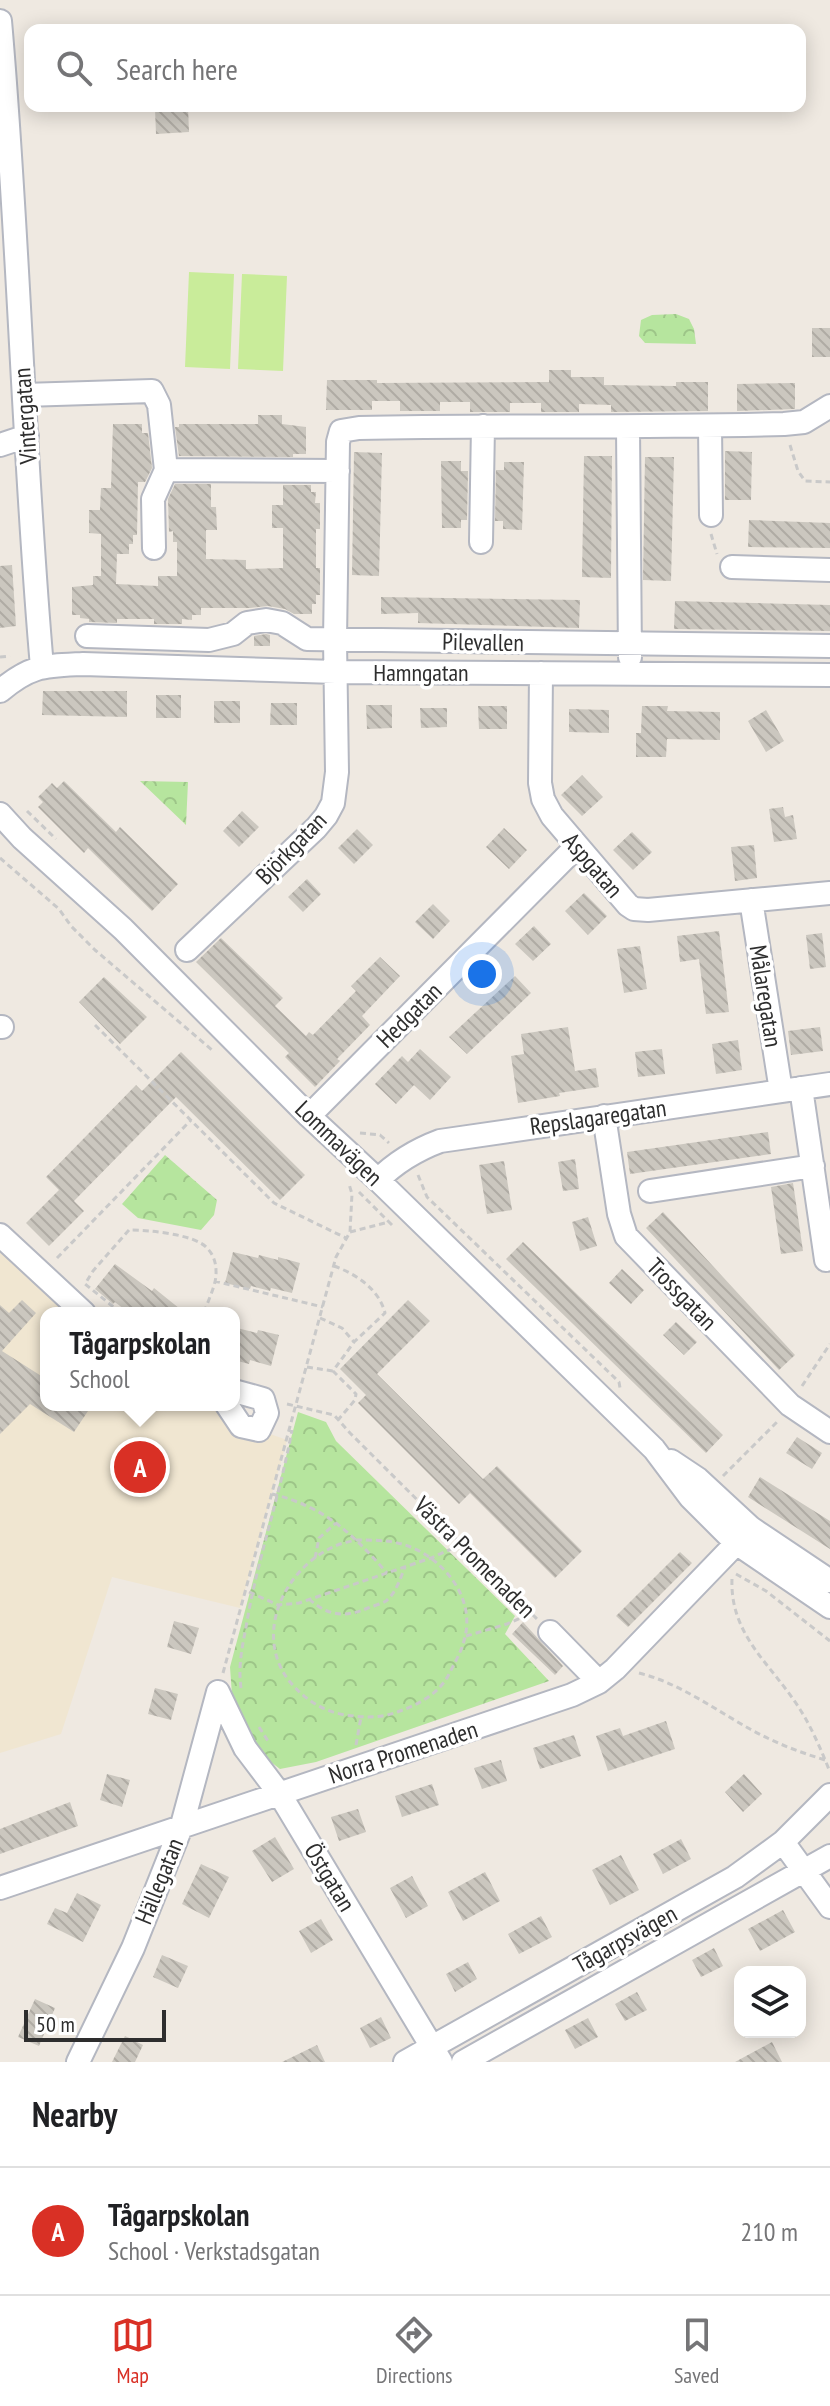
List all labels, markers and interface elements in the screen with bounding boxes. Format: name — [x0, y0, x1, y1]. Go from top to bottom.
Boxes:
search box — [24, 24, 806, 112]
icon: search — [52, 46, 96, 90]
text: Search here — [116, 49, 238, 88]
street label: Vintergatan — [6, 367, 44, 466]
street label: Pilevallen — [442, 626, 524, 658]
street label: Hamngatan — [373, 657, 469, 688]
street label: Björkgatan — [249, 805, 333, 891]
street label: Aspgatan — [556, 826, 630, 904]
street label: Målaregatan — [743, 943, 789, 1049]
your location — [462, 954, 502, 994]
street label: Hedgatan — [370, 976, 448, 1054]
street label: Repslagaregatan — [528, 1092, 668, 1142]
street label: Lommavägen — [289, 1094, 389, 1192]
street label: Trossgatan — [640, 1251, 724, 1337]
popup — [40, 1307, 240, 1411]
text: Tågarpskolan — [69, 1323, 211, 1362]
text: School — [69, 1362, 130, 1395]
pin: A — [114, 1437, 166, 1497]
street label: Västra Promenaden — [407, 1489, 542, 1624]
street label: Norra Promenaden — [325, 1713, 481, 1791]
street label: Hällegatan — [128, 1833, 190, 1929]
street label: Östgatan — [298, 1837, 362, 1917]
street label: Tågarpsvägen — [568, 1898, 682, 1980]
map controls — [734, 1966, 806, 2038]
button: layers — [734, 1966, 806, 2038]
scale bar — [24, 2006, 166, 2042]
text: 50 m — [36, 2010, 75, 2038]
text: Nearby — [32, 2092, 117, 2136]
text: Tågarpskolan — [108, 2195, 250, 2234]
text: A — [51, 2215, 65, 2248]
text: 210 m — [740, 2215, 798, 2248]
text: School · Verkstadsgatan — [108, 2234, 320, 2267]
tab: Map — [111, 2313, 155, 2389]
tab: Directions — [376, 2313, 453, 2389]
tab: Saved — [674, 2313, 719, 2389]

